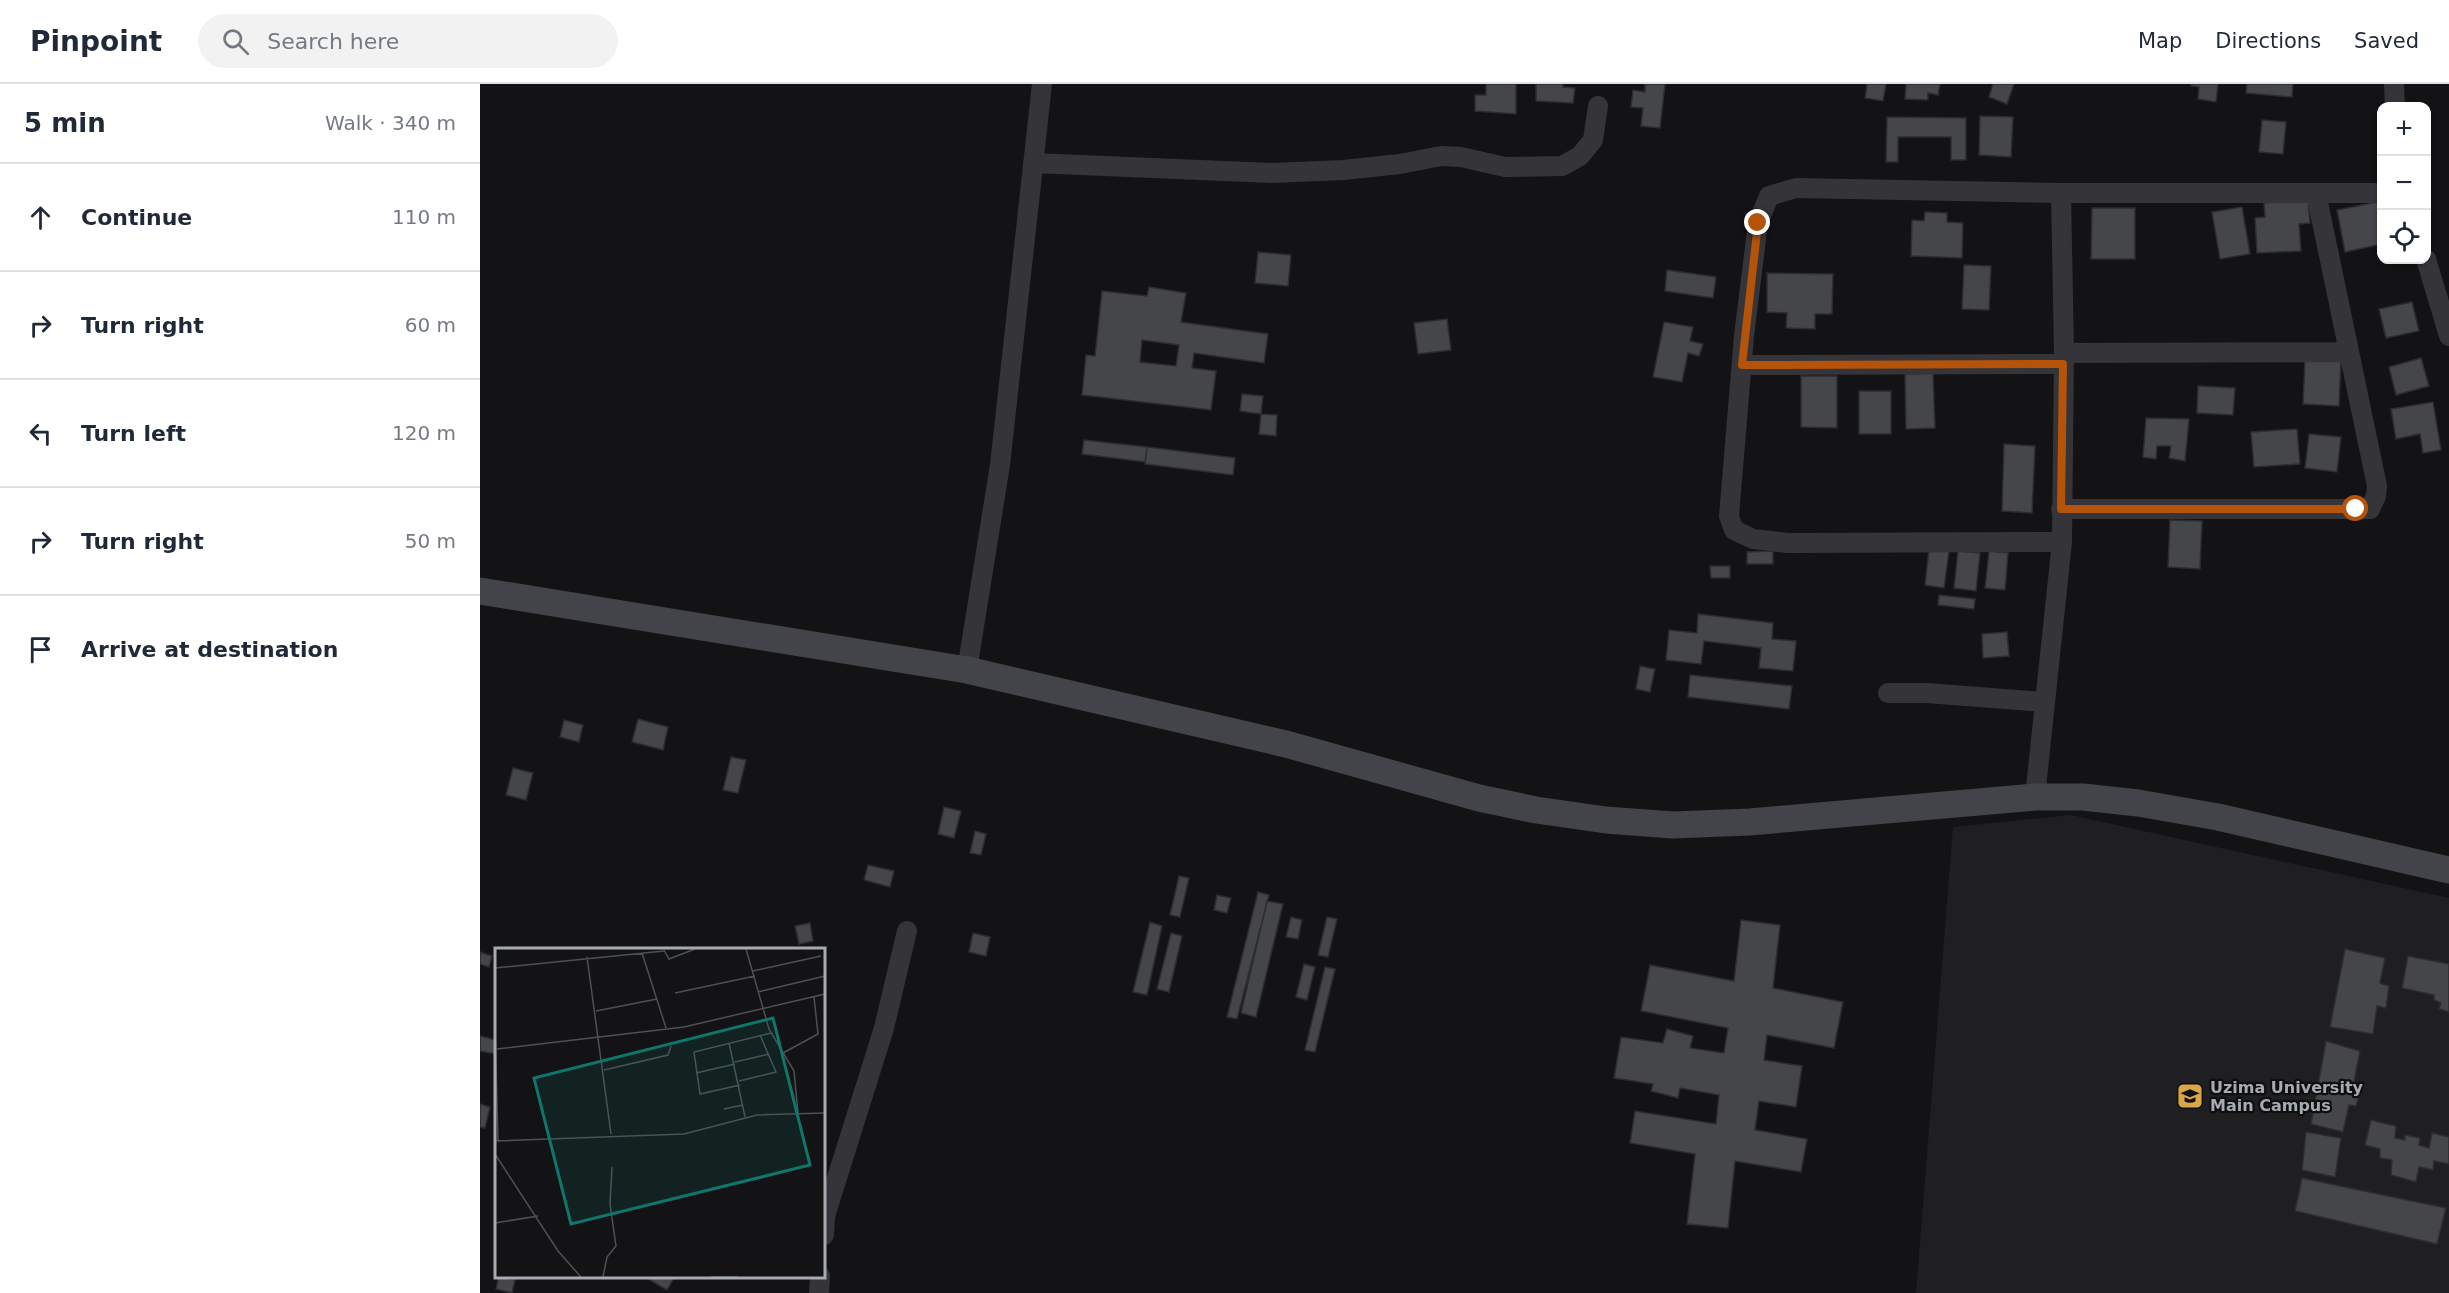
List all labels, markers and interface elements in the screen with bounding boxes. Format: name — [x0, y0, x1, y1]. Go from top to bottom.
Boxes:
search box — [198, 14, 618, 68]
text: Pinpoint — [30, 25, 162, 58]
icon: search — [219, 25, 252, 58]
text: Search here — [267, 29, 399, 54]
text: Map — [2138, 29, 2182, 53]
text: Directions — [2215, 29, 2321, 53]
text: Saved — [2354, 29, 2419, 53]
map controls — [2377, 102, 2431, 264]
button: + — [2377, 102, 2431, 156]
text: 5 min — [24, 108, 106, 138]
text: Walk · 340 m — [325, 111, 456, 135]
button: − — [2377, 156, 2431, 210]
icon: ahead — [24, 201, 57, 234]
text: Continue — [81, 205, 192, 230]
text: 110 m — [392, 205, 456, 229]
route end — [1744, 209, 1770, 235]
button: locate — [2377, 210, 2431, 264]
icon: right — [24, 309, 57, 342]
text: Turn right — [81, 313, 204, 338]
text: 60 m — [405, 313, 456, 337]
icon: left — [24, 417, 57, 450]
text: Turn left — [81, 421, 186, 446]
text: 120 m — [392, 421, 456, 445]
route start — [2342, 495, 2368, 521]
icon: right — [24, 525, 57, 558]
text: Turn right — [81, 529, 204, 554]
text: 50 m — [405, 529, 456, 553]
icon: arrive — [24, 633, 57, 666]
text: Arrive at destination — [81, 637, 338, 662]
inset map — [495, 948, 825, 1278]
place label: Uzima University Main Campus — [2210, 1078, 2364, 1115]
school or university icon: Uzima University Main Campus — [2175, 1081, 2205, 1111]

